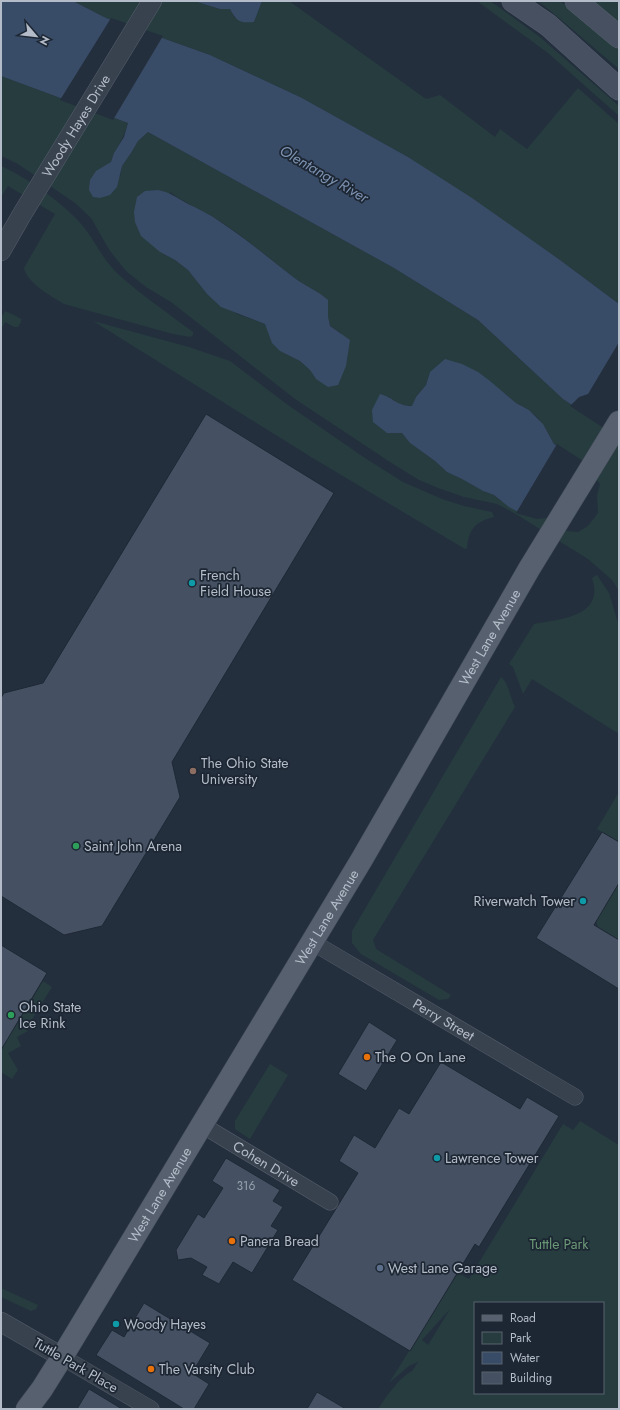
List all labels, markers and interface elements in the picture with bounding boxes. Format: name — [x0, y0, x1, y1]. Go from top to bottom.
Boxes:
north arrow — [16, 16, 56, 56]
text: N — [36, 33, 54, 48]
street label: Woody Hayes Drive — [37, 70, 115, 181]
water label: Olentangy River — [276, 140, 373, 209]
place label: French Field House — [200, 565, 271, 601]
marker: French Field House — [187, 578, 197, 588]
street label: West Lane Avenue — [454, 585, 525, 689]
place label: The Ohio State University — [201, 753, 289, 789]
marker: The Ohio State University — [188, 766, 198, 776]
place label: Saint John Arena — [84, 836, 182, 856]
marker: Saint John Arena — [71, 841, 81, 851]
street label: West Lane Avenue — [290, 866, 363, 969]
place label: Riverwatch Tower — [473, 891, 575, 911]
marker: Riverwatch Tower — [578, 896, 588, 906]
street label: Perry Street — [409, 994, 479, 1046]
place label: Ohio State Ice Rink — [19, 997, 81, 1033]
marker: Ohio State Ice Rink — [6, 1010, 16, 1020]
place label: The O On Lane — [375, 1047, 466, 1067]
marker: The O On Lane — [362, 1052, 372, 1062]
street label: Cohen Drive — [229, 1136, 303, 1191]
street label: West Lane Avenue — [123, 1143, 196, 1247]
place label: Lawrence Tower — [445, 1148, 539, 1168]
marker: Lawrence Tower — [432, 1153, 442, 1163]
house number: 316 — [237, 1177, 256, 1195]
place label: Panera Bread — [240, 1231, 319, 1251]
park label: Tuttle Park — [529, 1234, 589, 1254]
marker: Panera Bread — [227, 1236, 237, 1246]
place label: West Lane Garage — [388, 1258, 497, 1278]
marker: West Lane Garage — [375, 1263, 385, 1273]
legend — [474, 1302, 604, 1394]
text: Road — [510, 1309, 536, 1327]
place label: Woody Hayes — [124, 1314, 206, 1334]
marker: Woody Hayes — [111, 1319, 121, 1329]
text: Park — [510, 1329, 532, 1347]
street label: Tuttle Park Place — [30, 1333, 122, 1397]
text: Water — [510, 1349, 541, 1367]
place label: The Varsity Club — [159, 1359, 255, 1379]
marker: The Varsity Club — [146, 1364, 156, 1374]
text: Building — [510, 1369, 552, 1387]

